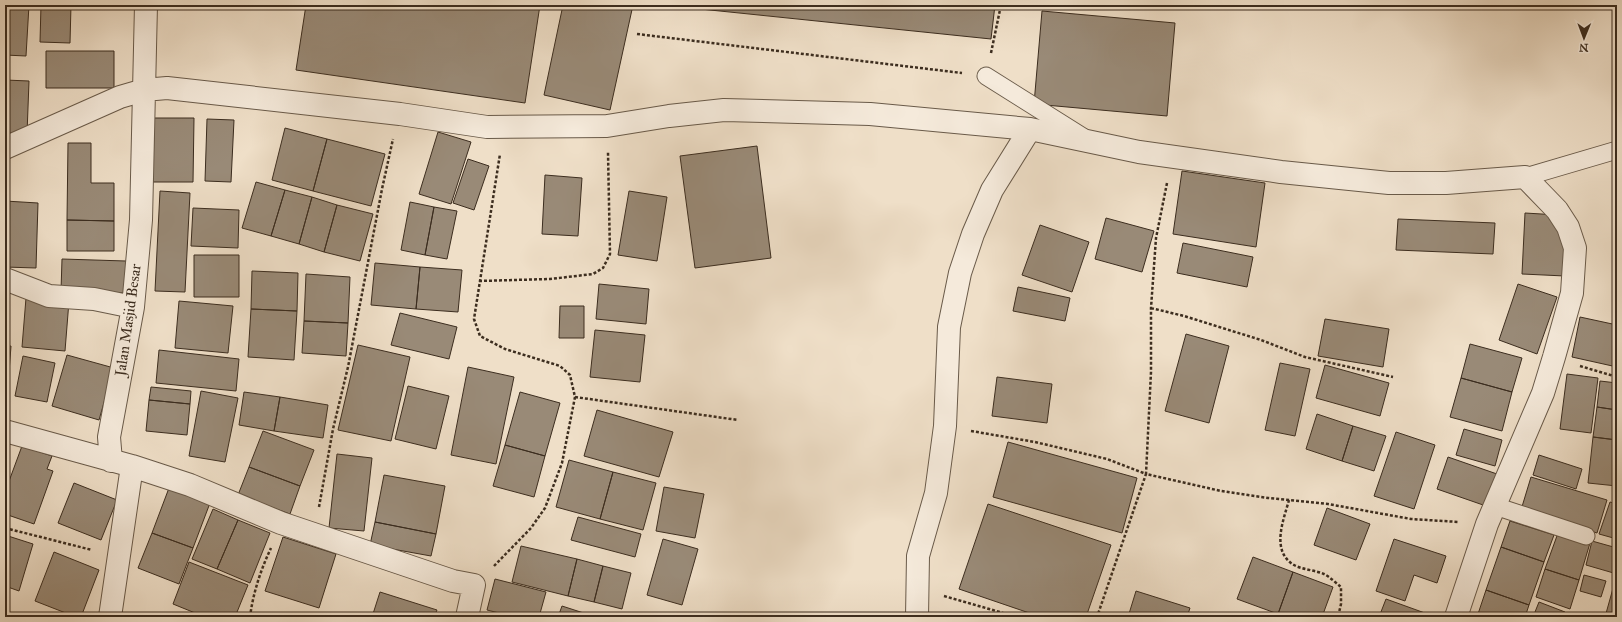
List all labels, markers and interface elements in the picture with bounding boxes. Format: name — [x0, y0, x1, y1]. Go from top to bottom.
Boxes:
north arrow — [1564, 18, 1604, 58]
text: N — [1578, 41, 1589, 54]
street label: Jalan Masjid Besar — [111, 262, 146, 379]

